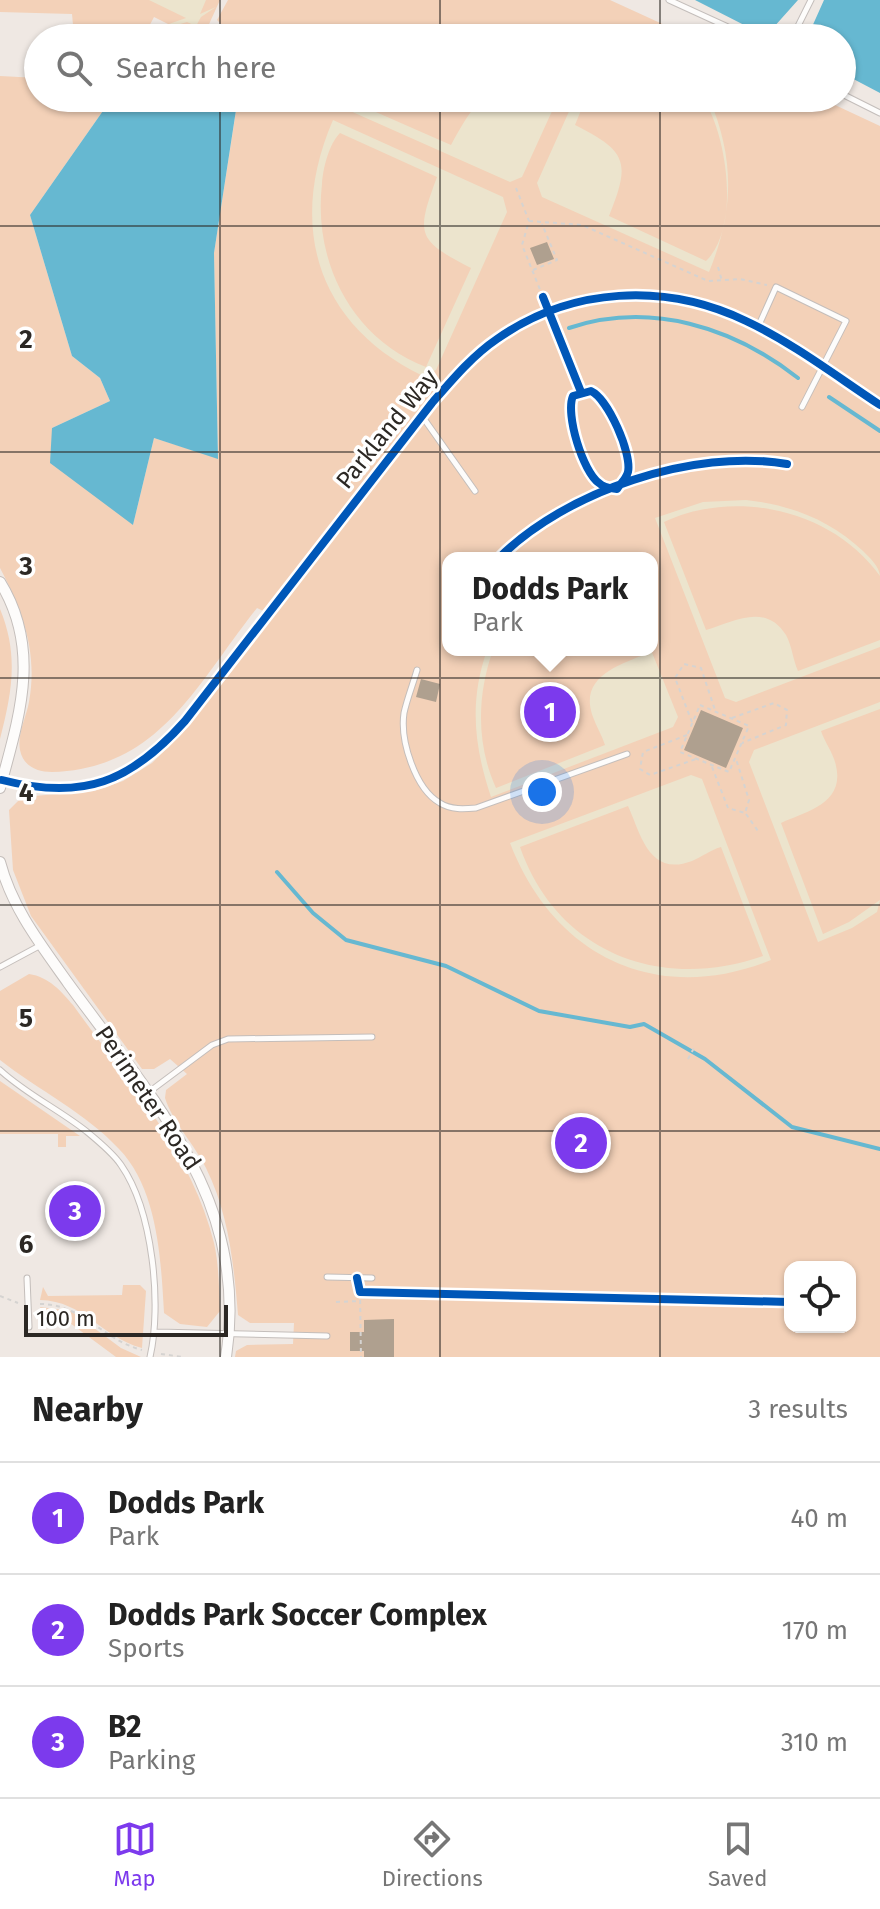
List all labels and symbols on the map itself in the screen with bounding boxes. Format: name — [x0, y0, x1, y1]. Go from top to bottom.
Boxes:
text: 2 — [19, 324, 33, 355]
street label: Parkland Way — [330, 363, 444, 494]
text: 3 — [18, 551, 33, 582]
pin: 1 — [524, 682, 576, 742]
your location — [522, 772, 562, 812]
text: 4 — [19, 777, 34, 808]
text: 5 — [19, 1003, 33, 1034]
street label: Perimeter Road — [89, 1020, 207, 1176]
pin: 2 — [555, 1113, 607, 1173]
pin: 3 — [49, 1181, 101, 1241]
text: 6 — [19, 1229, 34, 1260]
scale bar — [24, 1301, 228, 1337]

